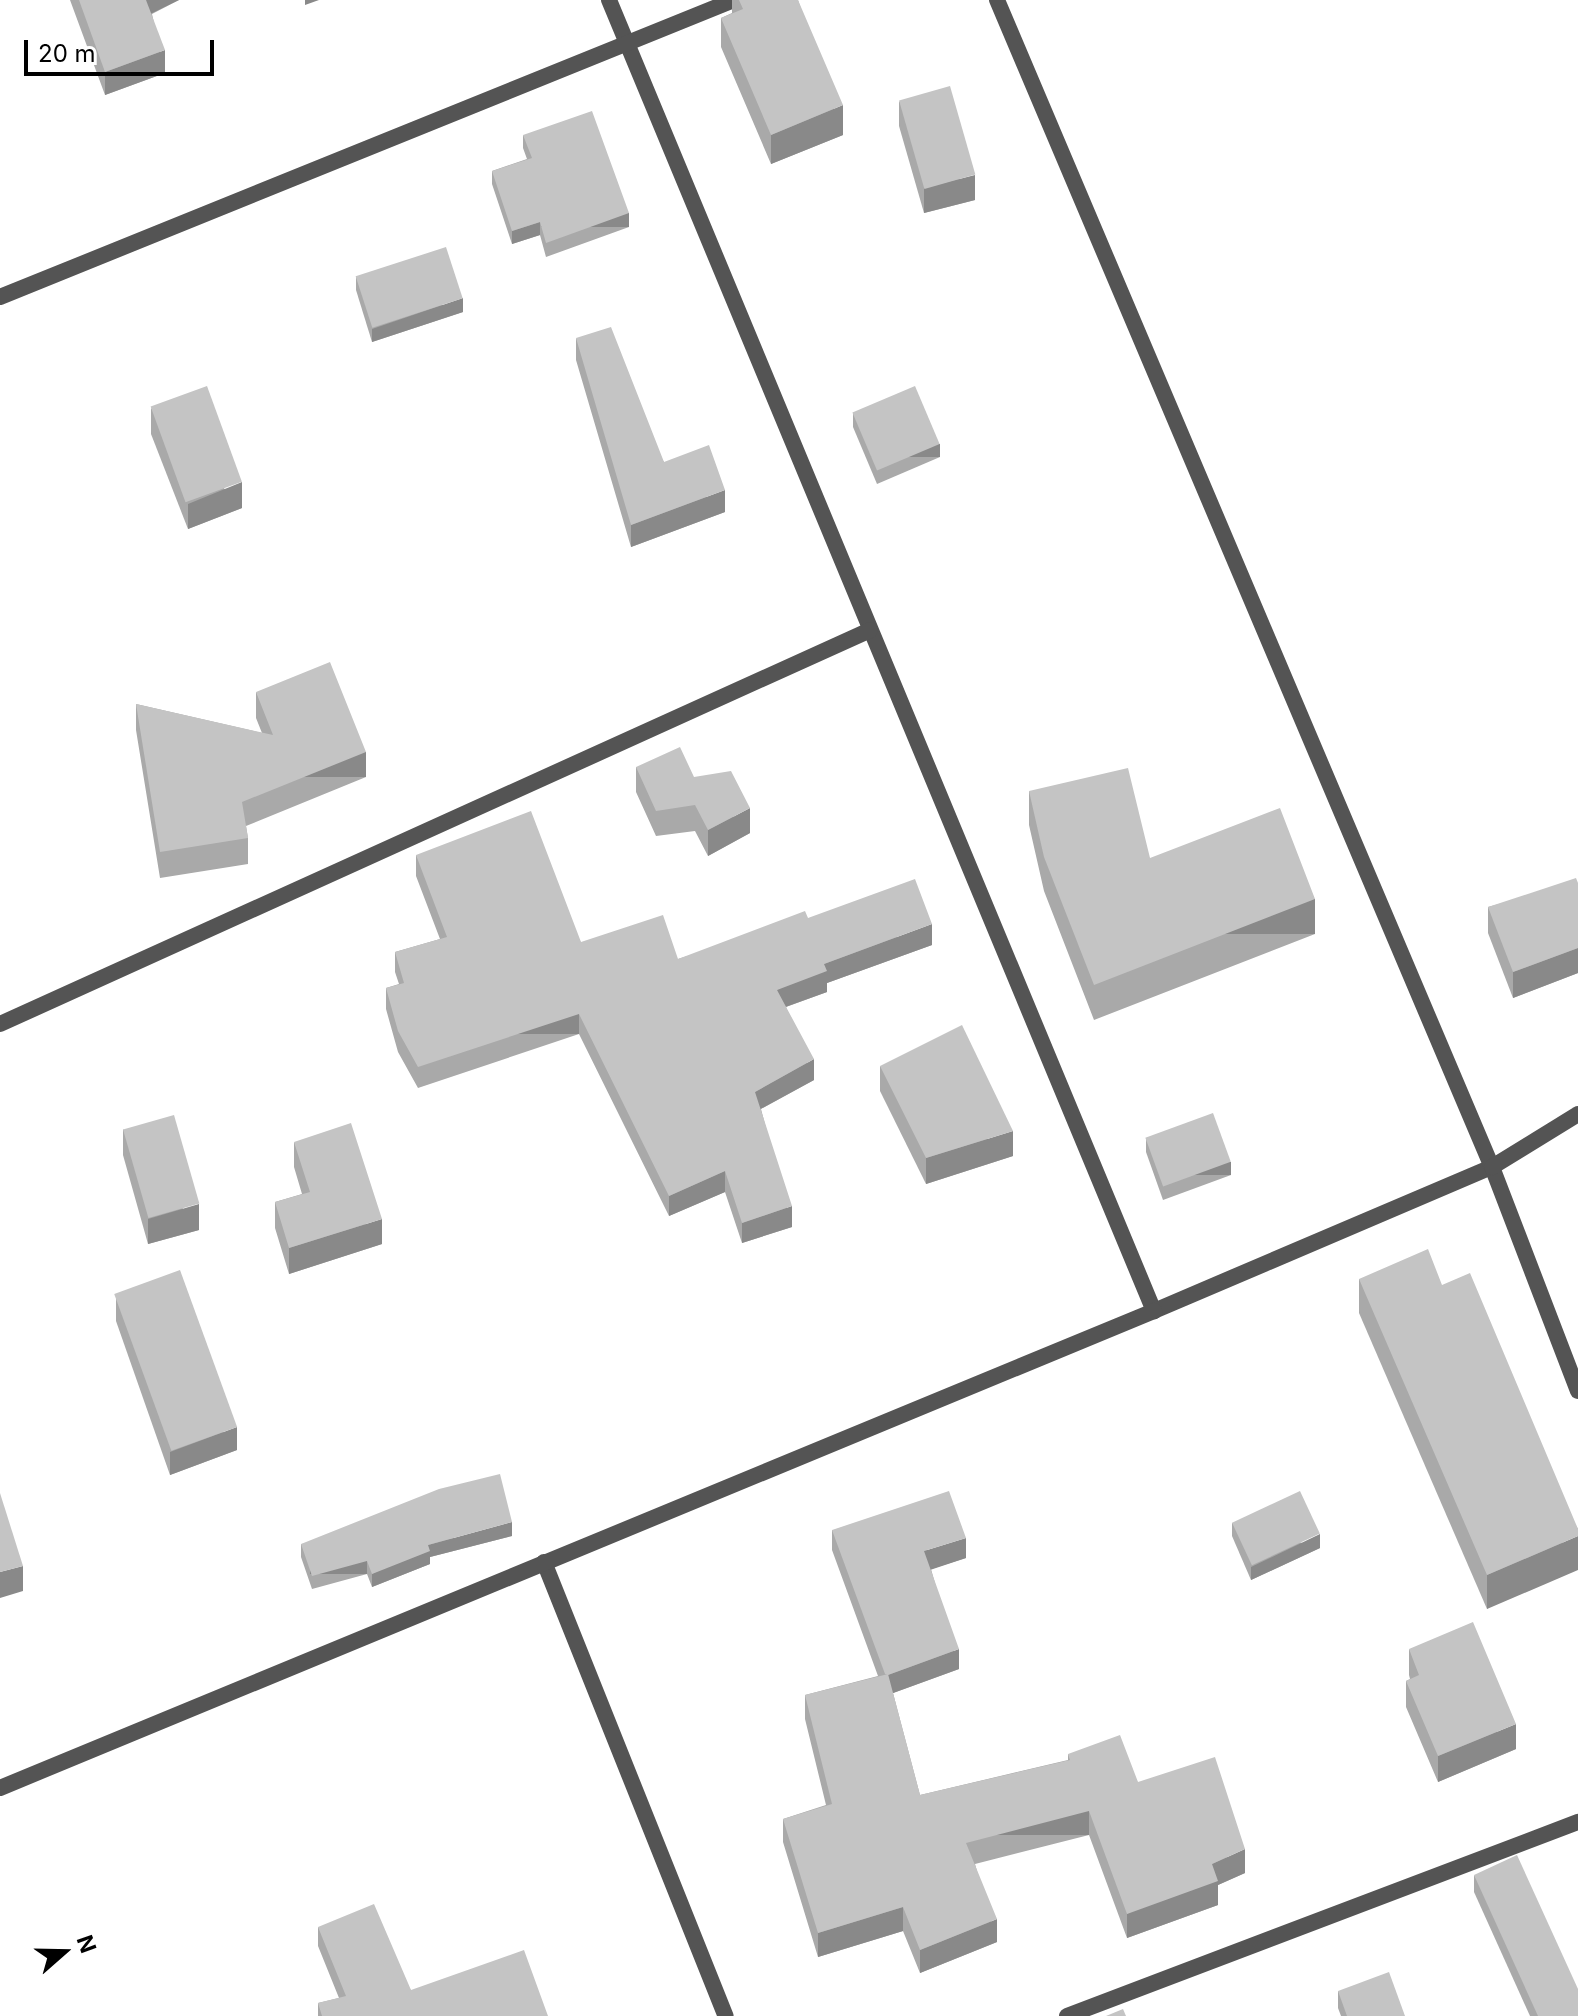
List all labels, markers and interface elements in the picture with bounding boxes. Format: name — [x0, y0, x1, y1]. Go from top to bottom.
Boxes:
scale bar — [28, 24, 218, 74]
text: 20 m — [38, 39, 96, 68]
north arrow — [24, 1912, 104, 1992]
text: N — [71, 1931, 102, 1956]

